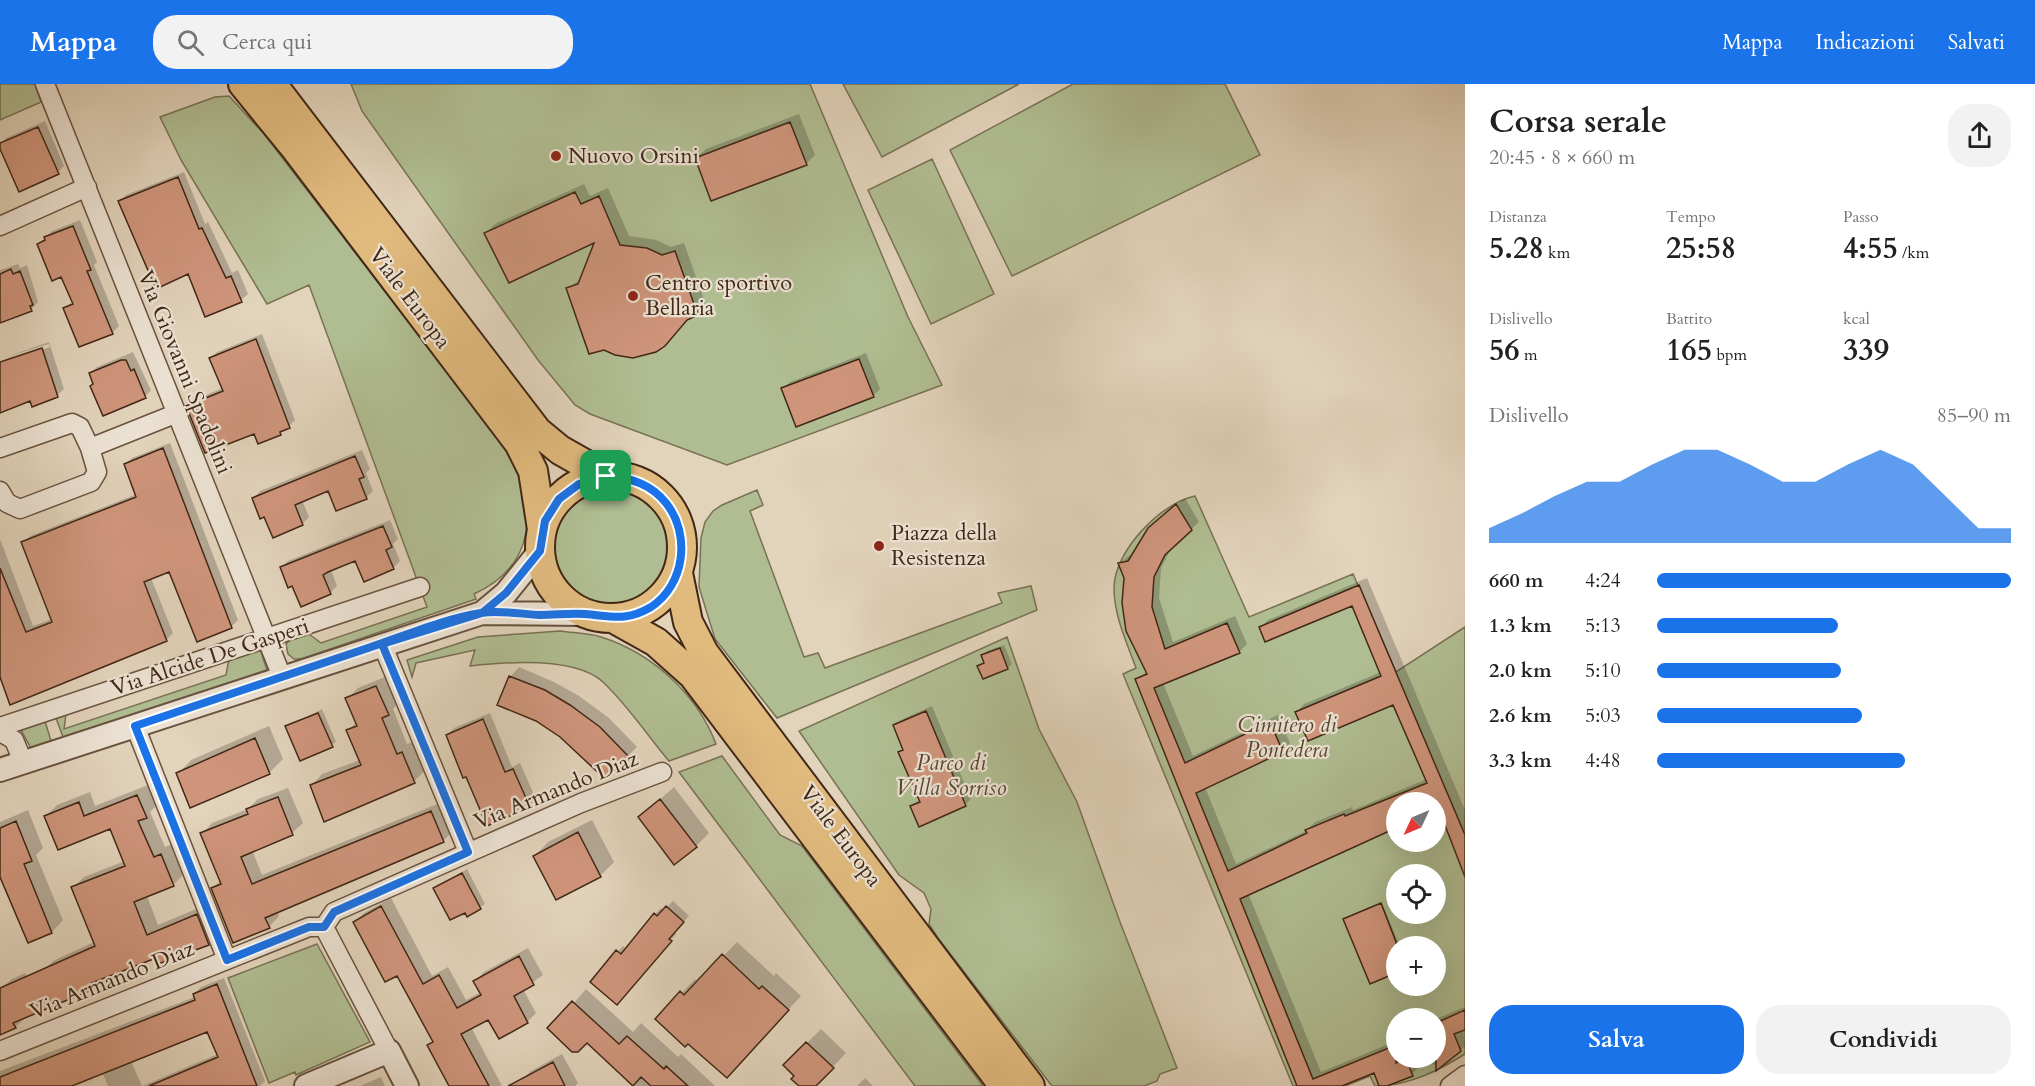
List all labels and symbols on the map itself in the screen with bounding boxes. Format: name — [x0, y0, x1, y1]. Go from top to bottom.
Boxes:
place label: Nuovo Orsini — [568, 141, 699, 171]
marker: Nuovo Orsini — [549, 149, 563, 163]
street label: Viale Europa — [362, 241, 458, 355]
street label: Via Giovanni Spadolini — [130, 266, 240, 478]
place label: Centro sportivo Bellaria — [645, 268, 792, 323]
marker: Centro sportivo Bellaria — [626, 289, 640, 303]
pin — [580, 450, 631, 501]
place label: Piazza della Resistenza — [891, 518, 998, 573]
marker: Piazza della Resistenza — [872, 539, 886, 553]
street label: Via Alcide De Gasperi — [107, 611, 313, 703]
park label: Cimitero di Pontedera — [1237, 710, 1338, 765]
street label: Via Armando Diaz — [469, 743, 643, 837]
park label: Parco di Villa Sorriso — [895, 748, 1007, 803]
street label: Viale Europa — [793, 779, 889, 893]
north arrow — [1386, 792, 1446, 852]
street label: Via Armando Diaz — [25, 933, 199, 1027]

